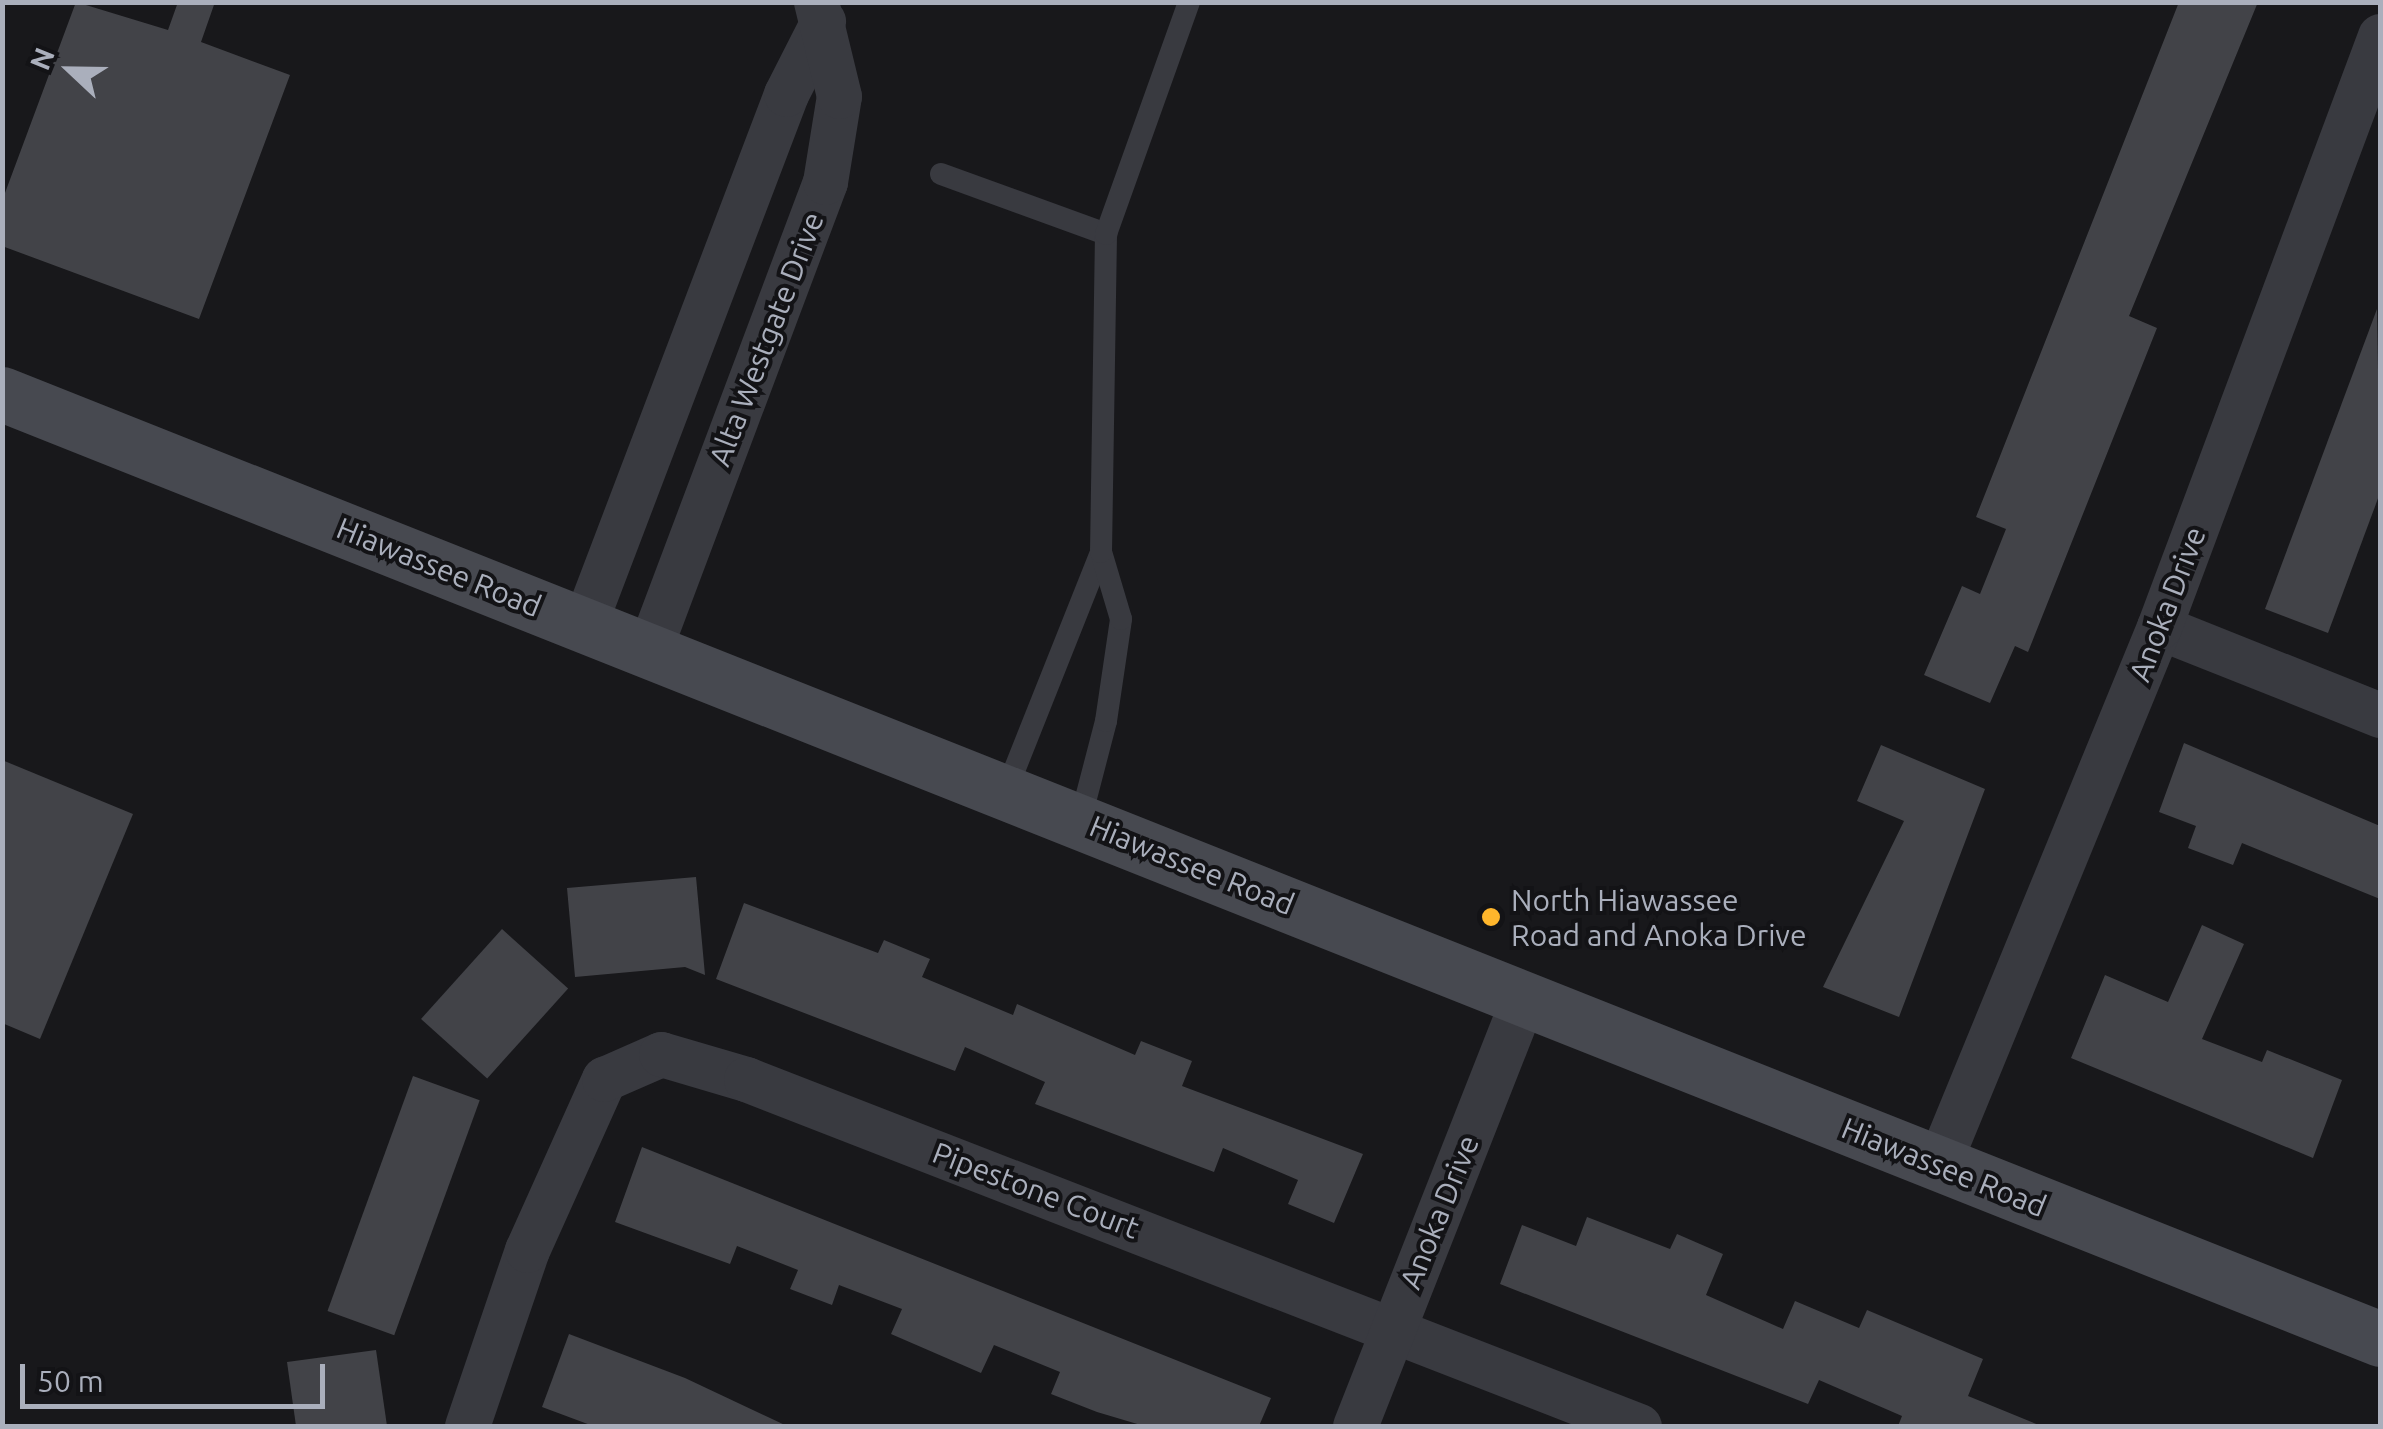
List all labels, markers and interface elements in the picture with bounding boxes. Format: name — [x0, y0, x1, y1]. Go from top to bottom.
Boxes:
north arrow — [20, 20, 120, 120]
text: N — [23, 43, 60, 74]
street label: Alta Westgate Drive — [701, 207, 831, 471]
street label: Hiawassee Road — [331, 510, 547, 624]
street label: Anoka Drive — [2121, 522, 2213, 686]
street label: Hiawassee Road — [1084, 808, 1300, 922]
place label: North Hiawassee Road and Anoka Drive — [1511, 882, 1806, 952]
marker: North Hiawassee Road and Anoka Drive — [1480, 906, 1502, 928]
street label: Hiawassee Road — [1836, 1110, 2052, 1224]
street label: Anoka Drive — [1392, 1130, 1486, 1294]
street label: Pipestone Court — [928, 1134, 1144, 1246]
scale bar — [25, 1344, 330, 1406]
text: 50 m — [37, 1364, 104, 1398]

